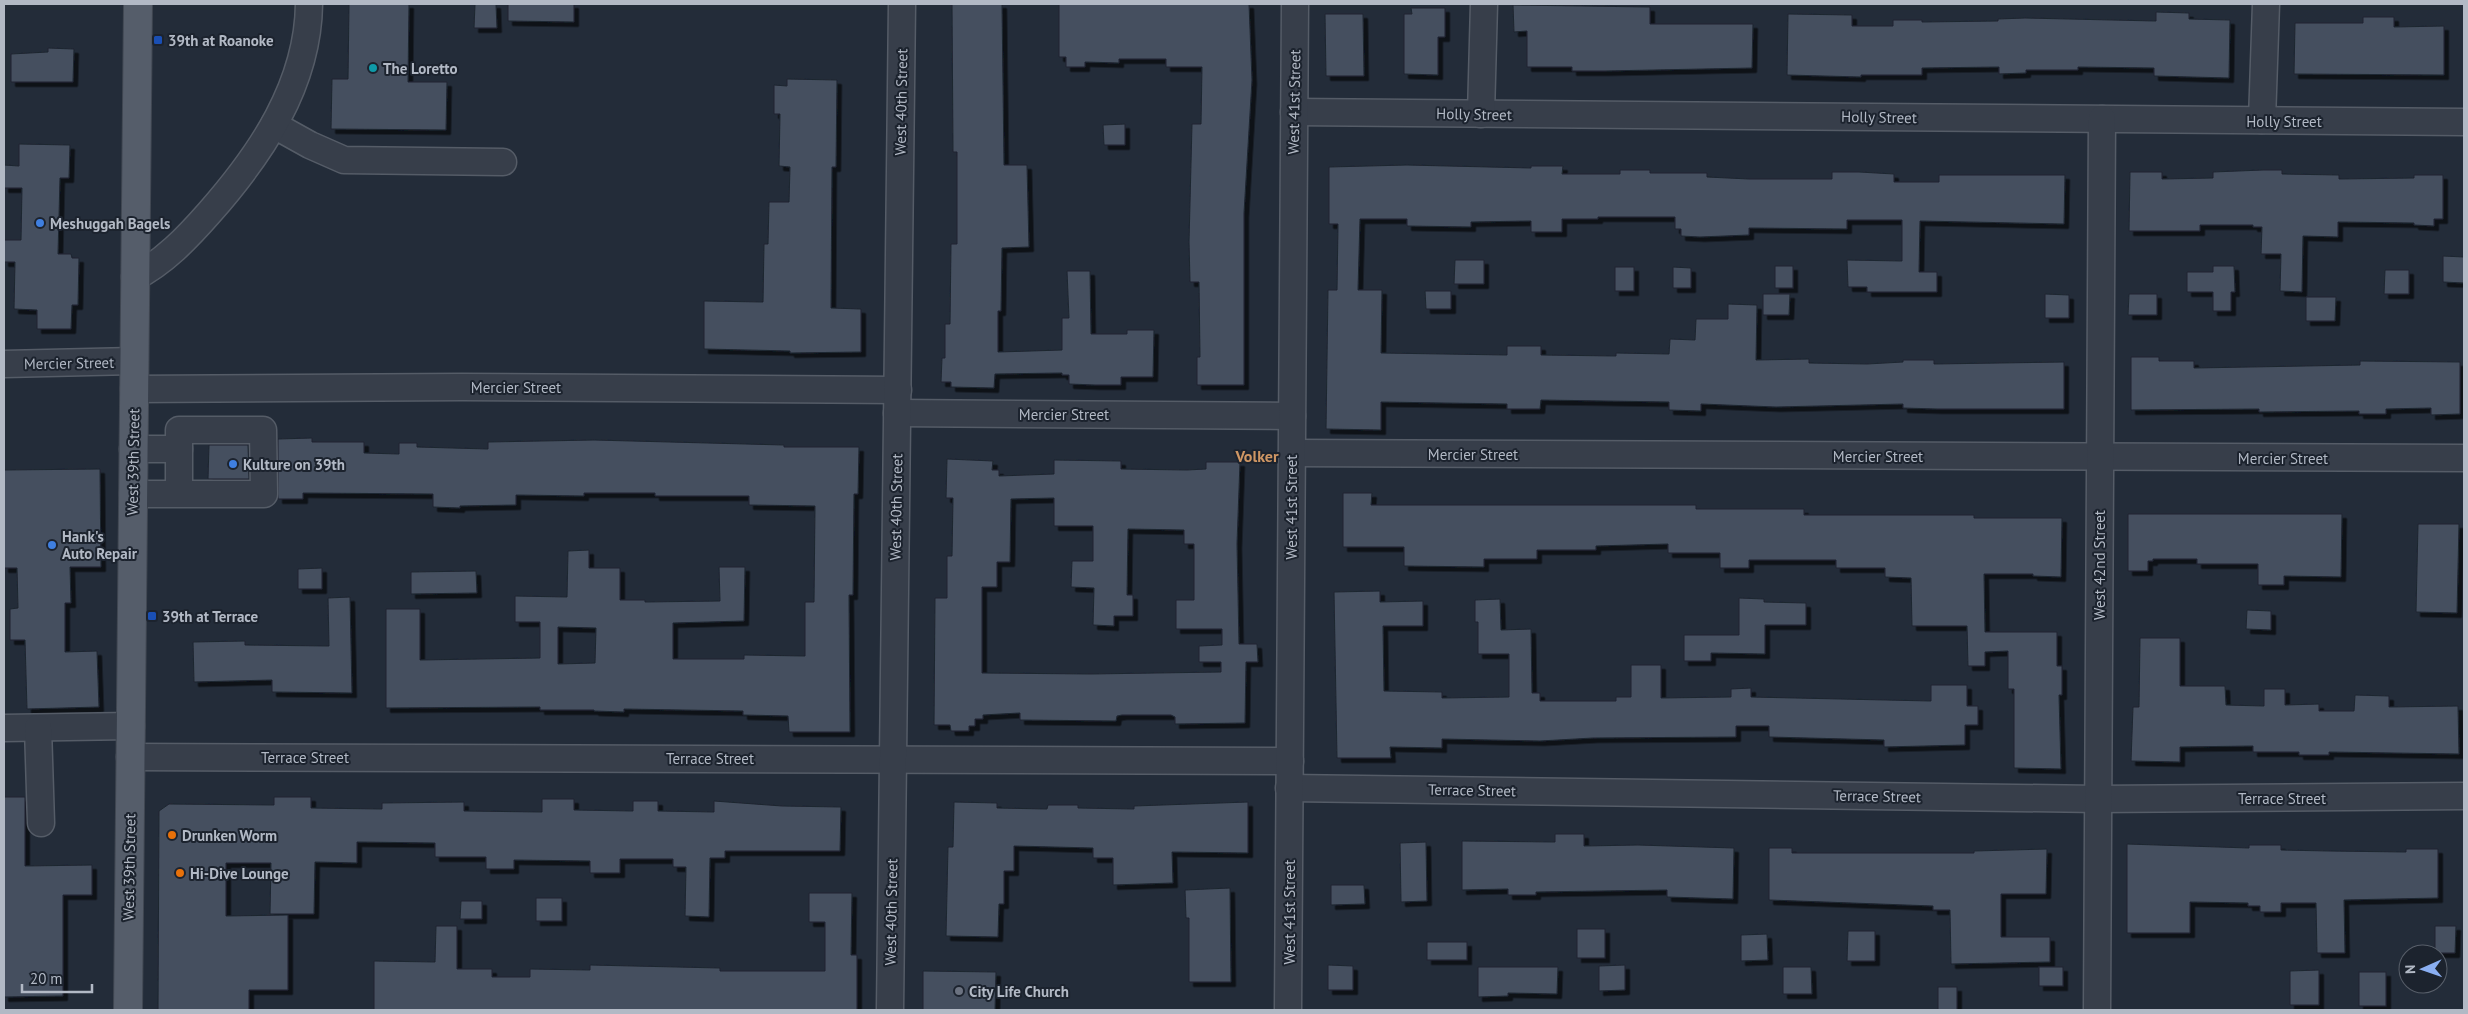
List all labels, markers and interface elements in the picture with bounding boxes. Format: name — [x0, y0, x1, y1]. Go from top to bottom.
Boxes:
place label: 39th at Roanoke — [168, 31, 274, 50]
marker: 39th at Roanoke — [152, 34, 164, 46]
street label: West 40th Street — [891, 48, 911, 156]
street label: West 41st Street — [1284, 49, 1304, 155]
place label: The Loretto — [383, 59, 458, 78]
marker: The Loretto — [367, 62, 379, 74]
street label: Holly Street — [1436, 104, 1512, 124]
street label: Holly Street — [1841, 107, 1917, 127]
street label: Holly Street — [2246, 112, 2322, 131]
place label: Meshuggah Bagels — [50, 214, 170, 233]
marker: Meshuggah Bagels — [34, 217, 46, 229]
street label: Mercier Street — [24, 353, 114, 373]
street label: Mercier Street — [471, 378, 561, 397]
street label: Mercier Street — [1019, 405, 1109, 424]
street label: West 39th Street — [123, 408, 143, 516]
street label: Mercier Street — [1428, 445, 1518, 464]
district label: Volker — [1234, 446, 1279, 466]
street label: Mercier Street — [1833, 447, 1923, 466]
street label: Mercier Street — [2238, 449, 2328, 468]
street label: West 40th Street — [886, 453, 906, 561]
place label: Kulture on 39th — [243, 455, 345, 474]
street label: West 41st Street — [1282, 455, 1301, 559]
marker: Kulture on 39th — [227, 458, 239, 470]
street label: West 42nd Street — [2090, 510, 2109, 620]
place label: Hank's Auto Repair — [62, 527, 138, 563]
marker: Hank's Auto Repair — [46, 539, 58, 551]
place label: 39th at Terrace — [162, 607, 259, 626]
marker: 39th at Terrace — [146, 610, 158, 622]
street label: Terrace Street — [261, 748, 349, 767]
street label: Terrace Street — [666, 749, 754, 768]
street label: Terrace Street — [1428, 780, 1516, 800]
street label: Terrace Street — [1833, 786, 1921, 806]
street label: Terrace Street — [2238, 789, 2326, 808]
street label: West 39th Street — [119, 813, 139, 921]
place label: Drunken Worm — [182, 826, 277, 845]
marker: Drunken Worm — [166, 829, 178, 841]
street label: West 40th Street — [881, 858, 901, 966]
street label: West 41st Street — [1280, 860, 1299, 964]
place label: Hi-Dive Lounge — [190, 864, 289, 883]
marker: Hi-Dive Lounge — [174, 867, 186, 879]
north arrow — [2398, 944, 2448, 994]
scale bar — [22, 962, 92, 994]
text: N — [2401, 965, 2419, 974]
text: 20 m — [30, 969, 63, 988]
place label: City Life Church — [969, 982, 1069, 1001]
marker: City Life Church — [953, 985, 965, 997]

